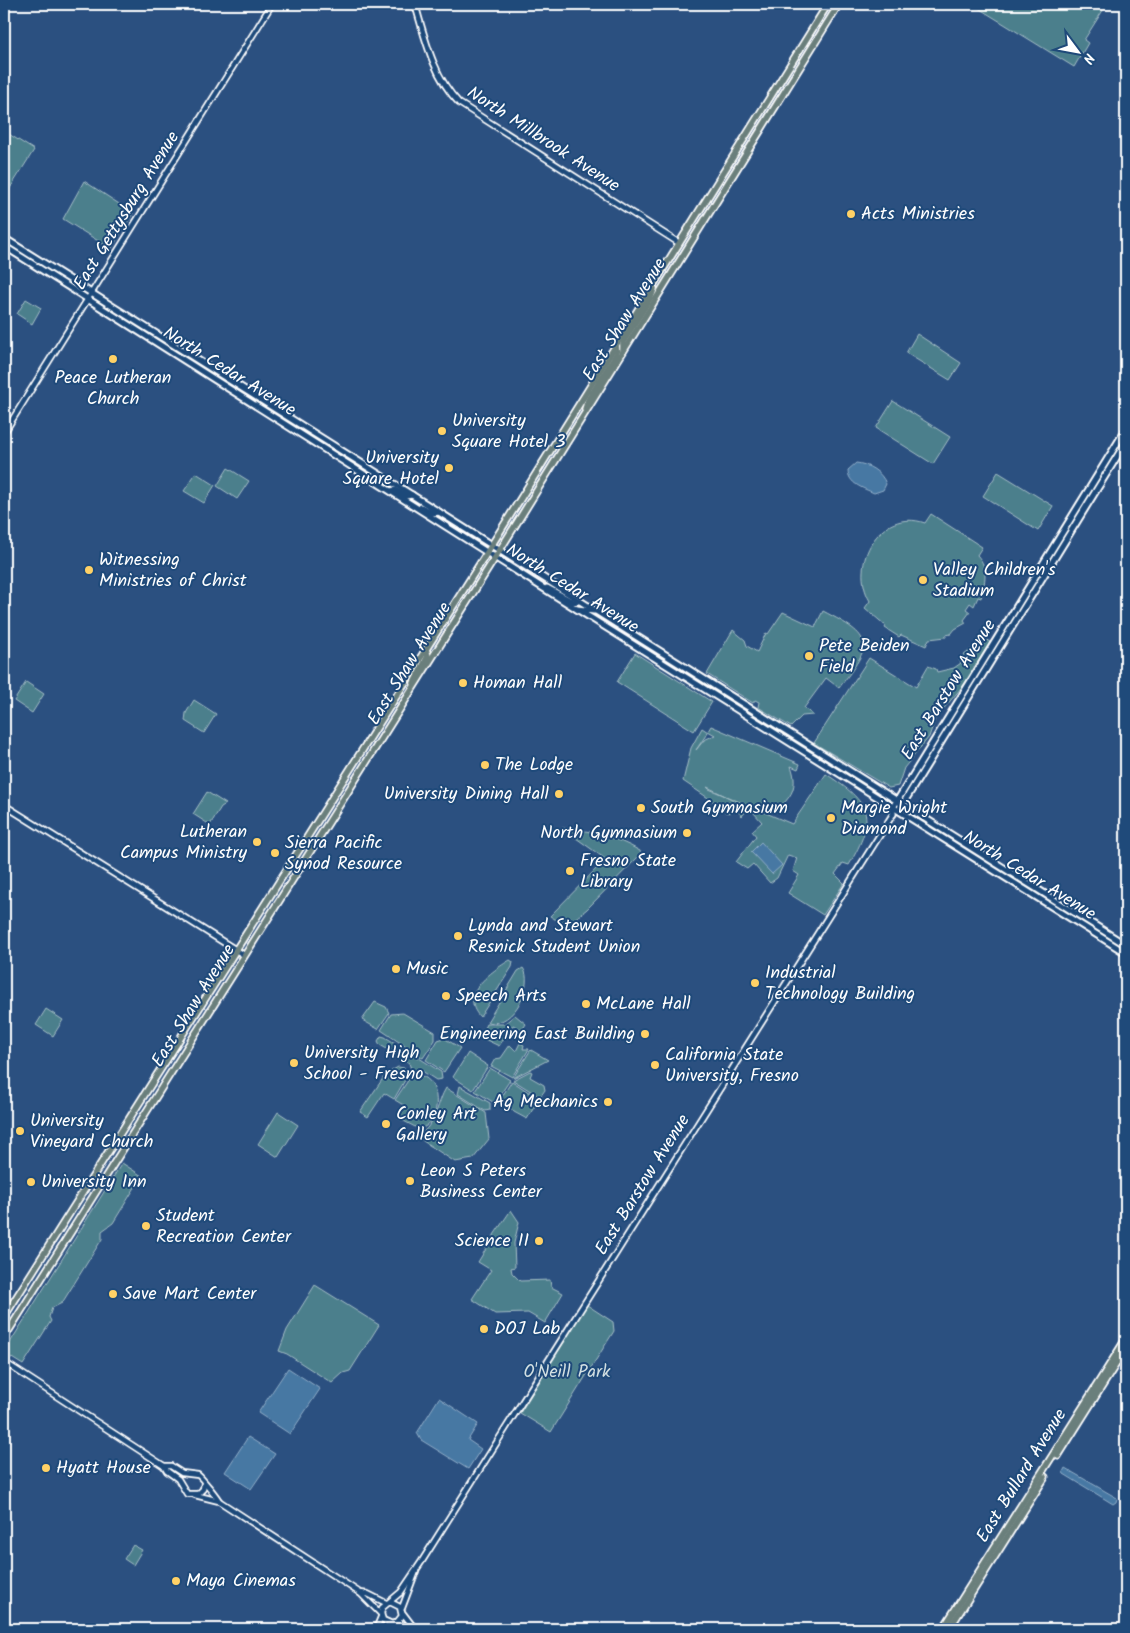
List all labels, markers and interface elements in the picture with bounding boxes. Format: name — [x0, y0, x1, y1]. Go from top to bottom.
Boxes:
north arrow — [1052, 28, 1102, 78]
text: N — [1076, 49, 1100, 68]
street label: North Millbrook Avenue — [461, 79, 625, 201]
street label: East Gettysburg Avenue — [66, 126, 188, 296]
place label: Acts Ministries — [861, 200, 975, 229]
marker: Acts Ministries — [845, 208, 857, 220]
street label: East Shaw Avenue — [575, 253, 675, 387]
street label: North Cedar Avenue — [157, 319, 301, 425]
marker: Peace Lutheran Church — [107, 353, 119, 365]
place label: Peace Lutheran Church — [55, 364, 171, 414]
place label: University Square Hotel 3 — [452, 407, 566, 457]
marker: University Square Hotel 3 — [436, 425, 448, 437]
place label: University Square Hotel — [343, 444, 440, 494]
marker: University Square Hotel — [443, 462, 455, 474]
street label: North Cedar Avenue — [500, 536, 644, 642]
place label: Witnessing Ministries of Christ — [99, 546, 248, 596]
place label: Valley Children's Stadium — [933, 556, 1056, 606]
marker: Witnessing Ministries of Christ — [83, 564, 95, 576]
marker: Valley Children's Stadium — [917, 574, 929, 586]
street label: East Shaw Avenue — [360, 597, 460, 731]
street label: East Barstow Avenue — [894, 614, 1004, 766]
place label: Pete Beiden Field — [819, 632, 910, 682]
marker: Pete Beiden Field — [803, 650, 815, 662]
place label: Homan Hall — [473, 669, 563, 698]
marker: Homan Hall — [457, 677, 469, 689]
place label: The Lodge — [495, 751, 573, 780]
marker: The Lodge — [479, 759, 491, 771]
place label: University Dining Hall — [384, 780, 550, 809]
marker: University Dining Hall — [553, 788, 565, 800]
place label: South Gymnasium — [651, 794, 788, 823]
place label: Margie Wright Diamond — [841, 794, 948, 844]
marker: South Gymnasium — [635, 802, 647, 814]
marker: Margie Wright Diamond — [825, 812, 837, 824]
place label: Lutheran Campus Ministry — [120, 818, 248, 868]
place label: North Gymnasium — [540, 819, 677, 848]
street label: North Cedar Avenue — [957, 823, 1101, 929]
marker: North Gymnasium — [681, 827, 693, 839]
place label: Sierra Pacific Synod Resource — [285, 829, 402, 879]
marker: Lutheran Campus Ministry — [251, 836, 263, 848]
marker: Sierra Pacific Synod Resource — [269, 847, 281, 859]
place label: Fresno State Library — [580, 847, 676, 897]
marker: Fresno State Library — [564, 865, 576, 877]
place label: Lynda and Stewart Resnick Student Union — [468, 912, 640, 962]
marker: Lynda and Stewart Resnick Student Union — [452, 930, 464, 942]
street label: East Shaw Avenue — [144, 939, 244, 1073]
place label: Music — [406, 955, 449, 984]
place label: Industrial Technology Building — [765, 959, 915, 1009]
marker: Music — [390, 963, 402, 975]
marker: Industrial Technology Building — [749, 977, 761, 989]
place label: Speech Arts — [456, 982, 547, 1011]
marker: Speech Arts — [440, 990, 452, 1002]
place label: McLane Hall — [596, 990, 691, 1019]
marker: McLane Hall — [580, 998, 592, 1010]
place label: Engineering East Building — [440, 1020, 635, 1049]
marker: Engineering East Building — [639, 1028, 651, 1040]
place label: University High School - Fresno — [304, 1039, 424, 1089]
place label: California State University, Fresno — [665, 1041, 799, 1091]
marker: University High School - Fresno — [288, 1057, 300, 1069]
marker: California State University, Fresno — [649, 1059, 661, 1071]
place label: Ag Mechanics — [493, 1088, 598, 1117]
marker: Ag Mechanics — [602, 1096, 614, 1108]
place label: Conley Art Gallery — [396, 1100, 478, 1150]
place label: University Vineyard Church — [30, 1107, 153, 1157]
street label: East Barstow Avenue — [588, 1109, 698, 1261]
marker: Conley Art Gallery — [380, 1118, 392, 1130]
marker: University Vineyard Church — [14, 1125, 26, 1137]
place label: Leon S Peters Business Center — [420, 1157, 543, 1207]
place label: University Inn — [41, 1168, 147, 1197]
marker: Leon S Peters Business Center — [404, 1175, 416, 1187]
marker: University Inn — [25, 1176, 37, 1188]
place label: Student Recreation Center — [156, 1202, 292, 1252]
marker: Student Recreation Center — [140, 1220, 152, 1232]
place label: Science II — [455, 1227, 529, 1256]
marker: Science II — [533, 1235, 545, 1247]
place label: Save Mart Center — [123, 1280, 257, 1309]
marker: Save Mart Center — [107, 1288, 119, 1300]
place label: DOJ Lab — [494, 1315, 561, 1344]
marker: DOJ Lab — [478, 1323, 490, 1335]
park label: O'Neill Park — [524, 1358, 611, 1387]
street label: East Bullard Avenue — [969, 1403, 1075, 1549]
place label: Hyatt House — [56, 1454, 151, 1483]
marker: Hyatt House — [40, 1462, 52, 1474]
place label: Maya Cinemas — [186, 1567, 296, 1596]
marker: Maya Cinemas — [170, 1575, 182, 1587]

